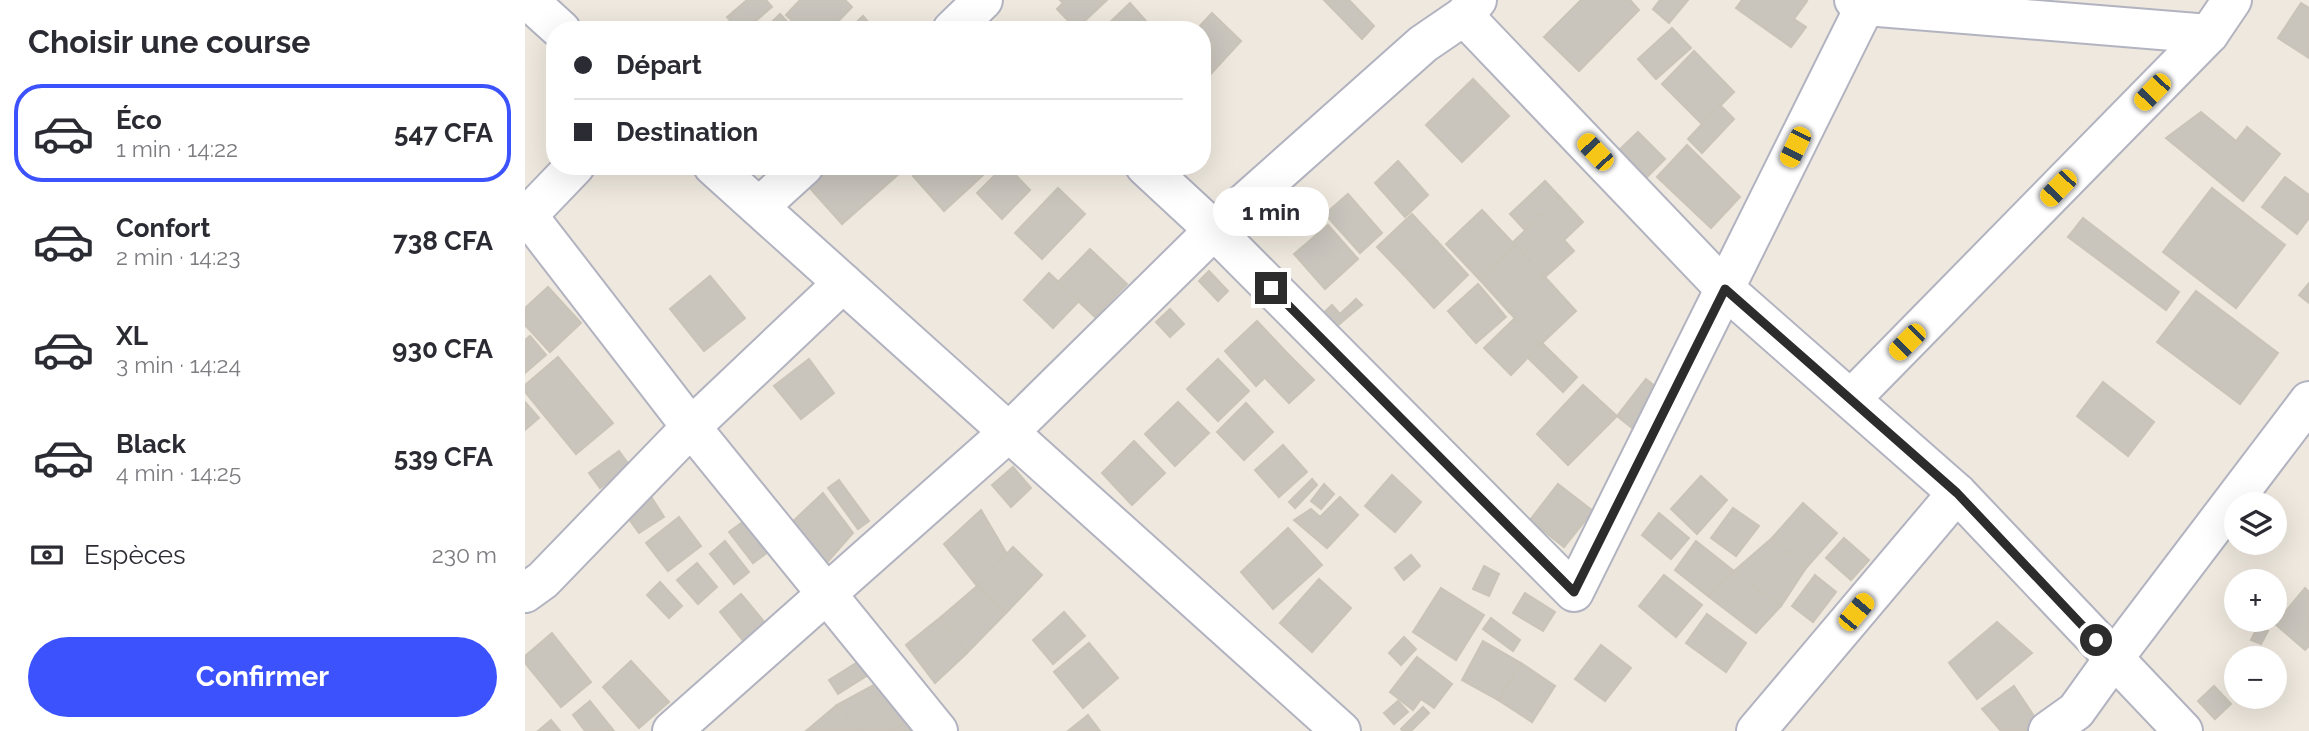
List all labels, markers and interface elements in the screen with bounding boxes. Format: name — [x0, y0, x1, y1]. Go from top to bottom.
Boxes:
text: Choisir une course — [28, 23, 311, 60]
text: Départ — [616, 50, 702, 80]
car — [2130, 70, 2175, 114]
icon: car — [32, 102, 95, 165]
text: Éco — [116, 105, 162, 135]
text: Destination — [616, 117, 758, 147]
text: 547 CFA — [394, 118, 493, 148]
car — [1777, 124, 1814, 170]
car — [1573, 129, 1618, 175]
text: 1 min · 14:22 — [116, 135, 238, 162]
car — [2036, 166, 2081, 210]
callout: 1 min — [1213, 187, 1329, 236]
text: 1 min — [1242, 198, 1300, 225]
icon: car — [32, 210, 95, 273]
text: Confort — [116, 213, 210, 243]
text: 738 CFA — [393, 226, 493, 256]
text: 2 min · 14:23 — [116, 243, 240, 270]
route end — [1255, 272, 1287, 304]
icon: car — [32, 318, 95, 381]
car — [1885, 320, 1930, 364]
text: XL — [116, 321, 148, 351]
text: 930 CFA — [392, 334, 493, 364]
text: 3 min · 14:24 — [116, 351, 241, 378]
icon: car — [32, 426, 95, 489]
text: Black — [116, 429, 186, 459]
text: 539 CFA — [394, 442, 493, 472]
text: 4 min · 14:25 — [116, 459, 241, 486]
map controls — [2224, 492, 2287, 709]
button: layers — [2224, 492, 2287, 555]
icon: cash — [28, 536, 66, 574]
text: Espèces — [84, 540, 186, 570]
text: 230 m — [432, 541, 497, 568]
button: + — [2224, 569, 2287, 632]
car — [1835, 589, 1878, 635]
route start — [2080, 624, 2112, 656]
button: Confirmer — [28, 637, 497, 717]
button: − — [2224, 646, 2287, 709]

